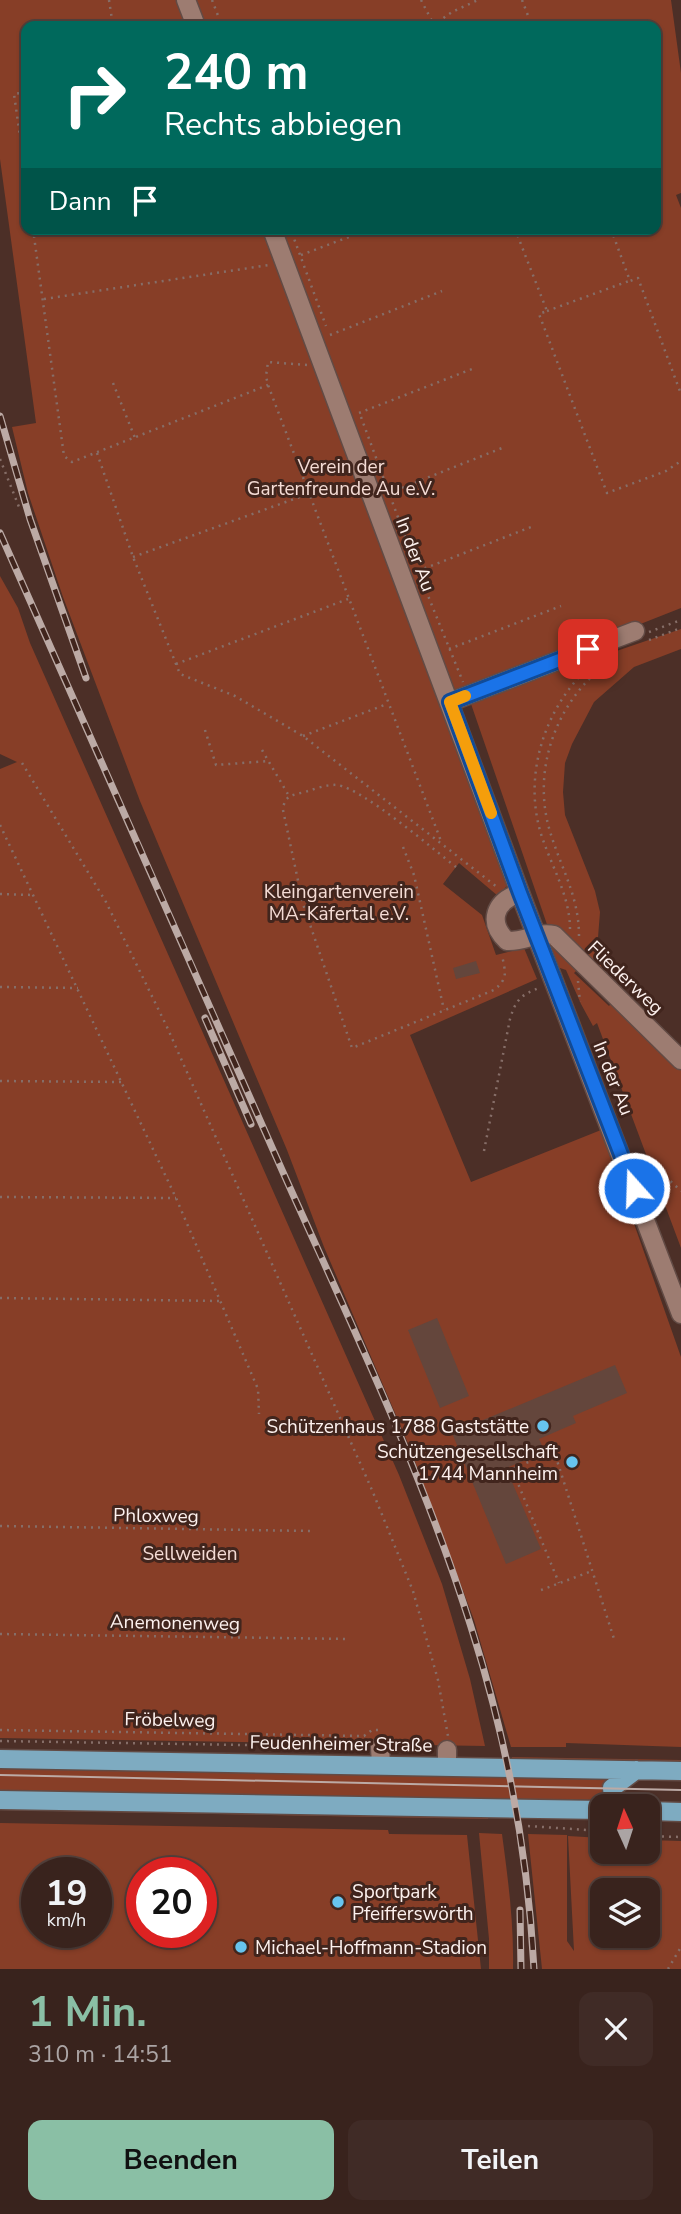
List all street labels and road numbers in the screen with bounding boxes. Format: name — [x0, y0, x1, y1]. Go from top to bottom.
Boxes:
street label: In der Au — [389, 513, 441, 595]
street label: Fliederweg — [582, 935, 669, 1020]
street label: In der Au — [586, 1037, 640, 1119]
street label: Phloxweg — [113, 1502, 199, 1530]
street label: Anemonenweg — [110, 1609, 240, 1637]
street label: Fröbelweg — [124, 1706, 216, 1734]
street label: Feudenheimer Straße — [249, 1729, 433, 1759]

